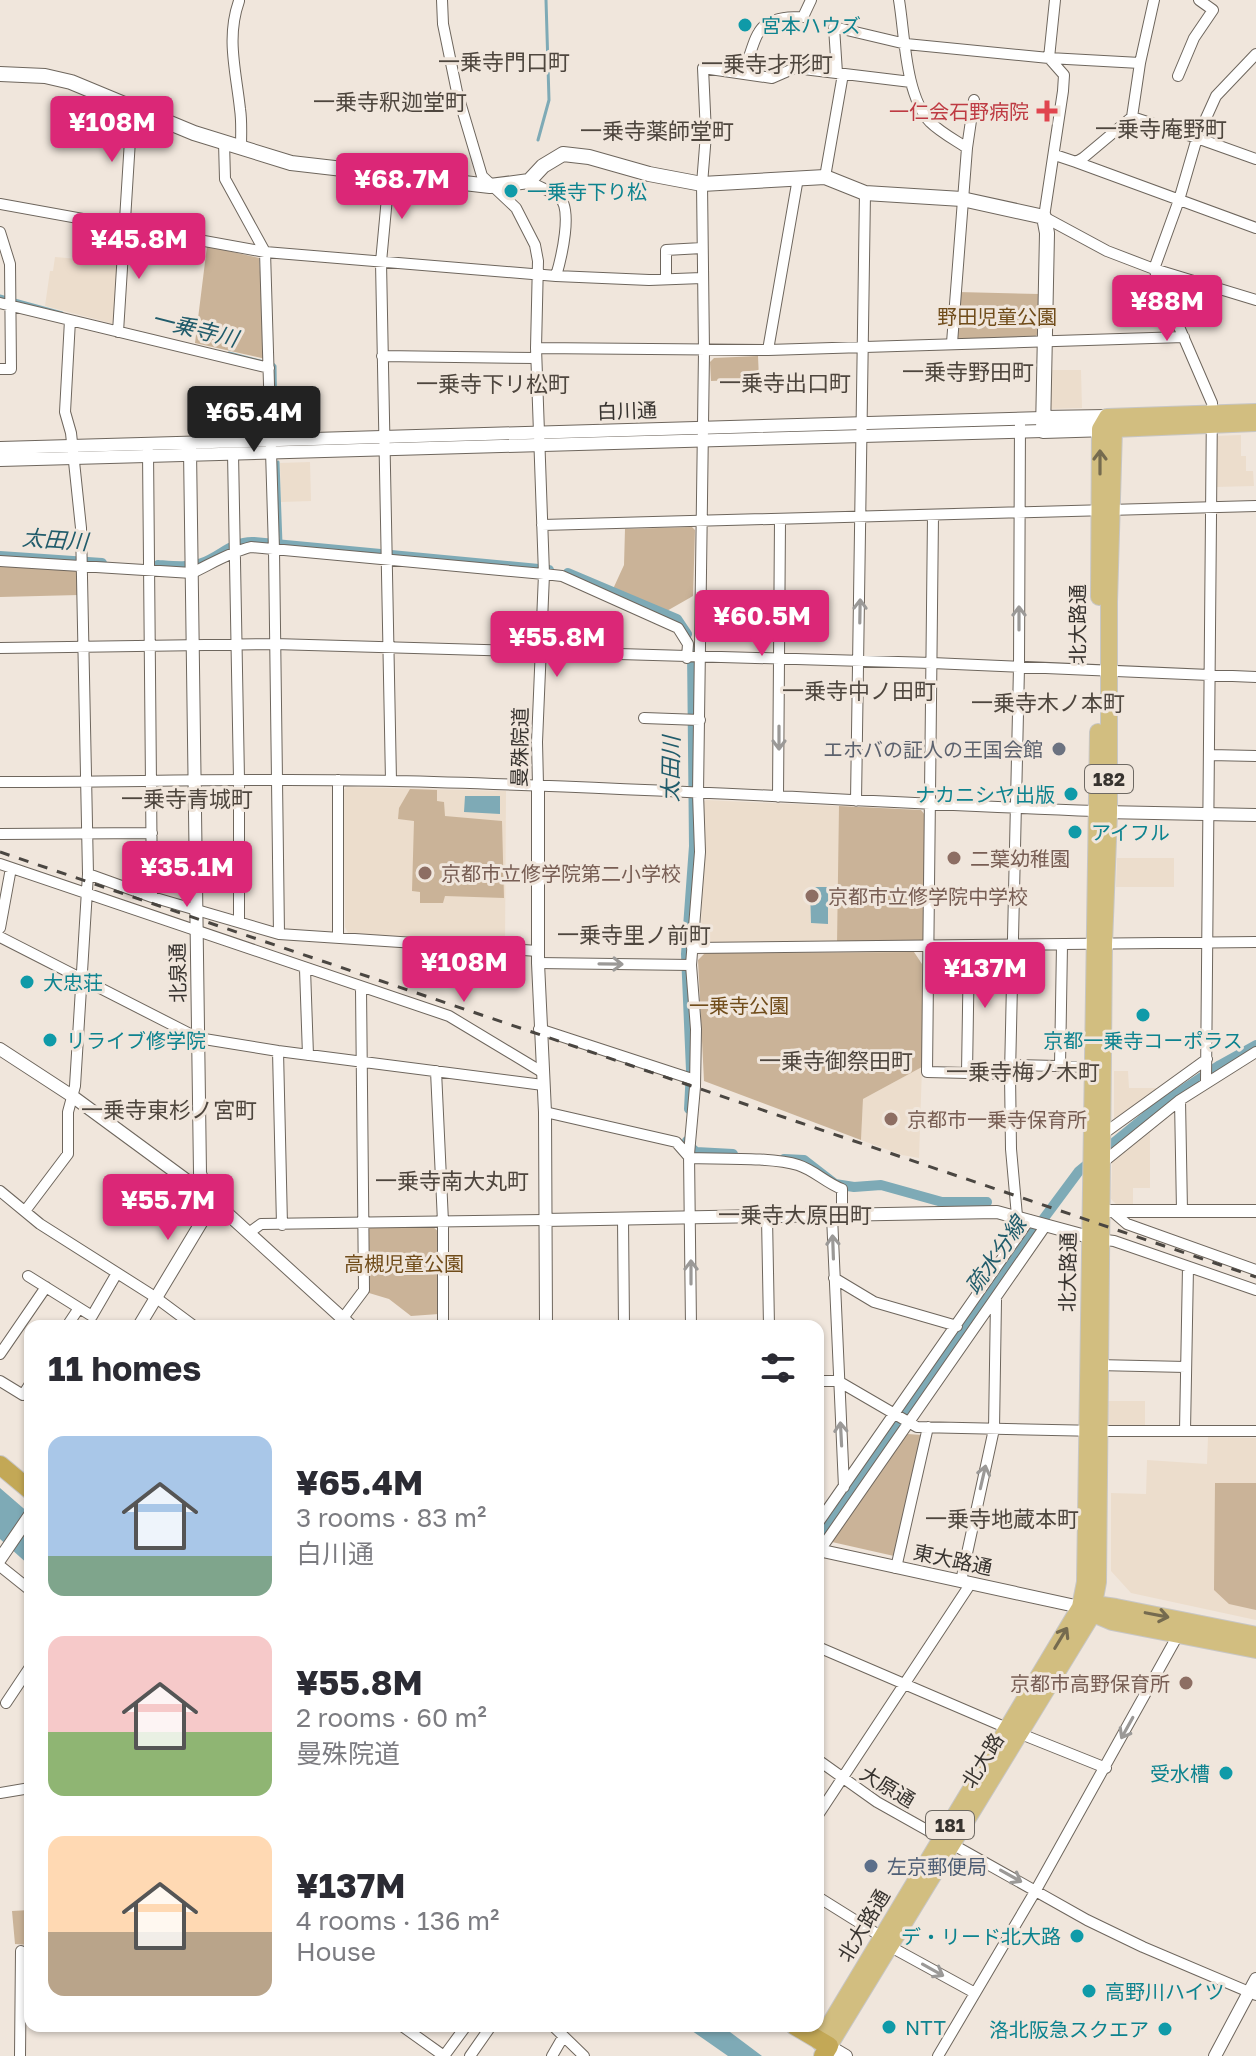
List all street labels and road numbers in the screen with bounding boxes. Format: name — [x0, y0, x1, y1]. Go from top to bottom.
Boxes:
street label: 白川通 — [597, 397, 657, 423]
street label: 北大路通 — [1065, 584, 1089, 664]
street label: 曼殊院道 — [506, 707, 532, 787]
road number: 182 — [1085, 765, 1133, 793]
street label: 北泉通 — [164, 943, 190, 1003]
street label: 北大路通 — [1054, 1232, 1080, 1312]
street label: 東大路通 — [911, 1539, 995, 1579]
street label: 北大路 — [956, 1728, 1008, 1792]
street label: 大原通 — [856, 1760, 920, 1812]
road number: 181 — [926, 1811, 974, 1839]
street label: 北大路通 — [832, 1885, 894, 1965]

